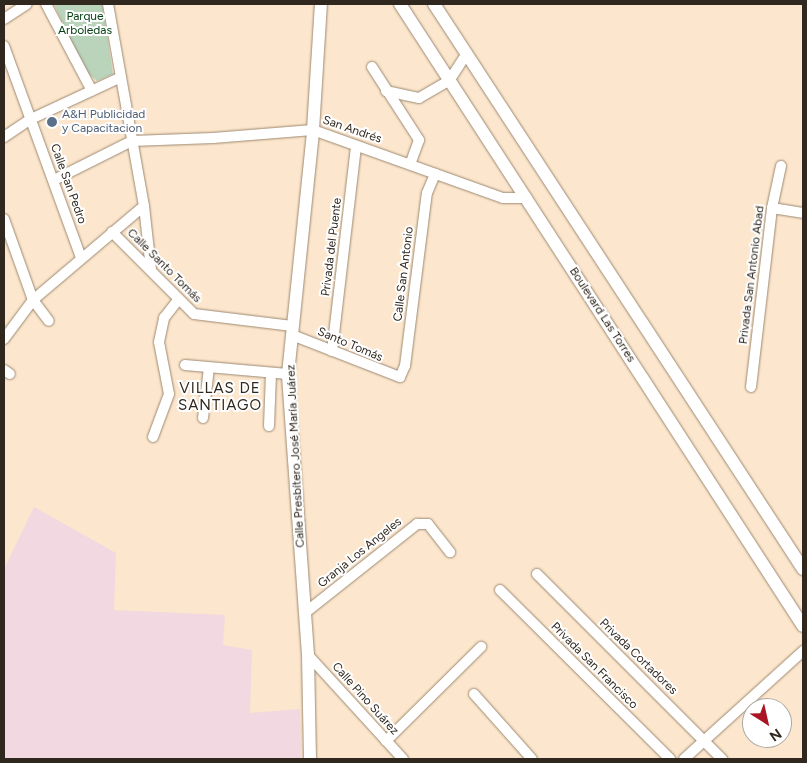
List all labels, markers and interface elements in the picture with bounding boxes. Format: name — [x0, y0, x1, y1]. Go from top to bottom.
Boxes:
park label: Parque Arboledas — [58, 10, 112, 38]
place label: A&H Publicidad y Capacitacion — [62, 108, 145, 136]
street label: San Andrés — [321, 113, 383, 147]
marker: A&H Publicidad y Capacitacion — [46, 116, 58, 128]
street label: Calle San Pedro — [47, 142, 89, 226]
street label: Privada del Puente — [319, 197, 345, 297]
street label: Privada San Antonio Abad — [736, 205, 768, 345]
street label: Calle Santo Tomás — [124, 226, 204, 306]
street label: Calle San Antonio — [391, 226, 417, 322]
street label: Boulevard Las Torres — [566, 265, 638, 365]
street label: Santo Tomás — [315, 325, 385, 365]
street label: Calle Presbítero José María Juárez — [284, 364, 308, 548]
district label: VILLAS DE SANTIAGO — [177, 379, 263, 414]
street label: Granja Los Angeles — [315, 515, 405, 591]
street label: Privada Cortadores — [596, 616, 680, 698]
street label: Privada San Francisco — [548, 620, 640, 712]
street label: Calle Pino Suárez — [329, 660, 401, 738]
north arrow — [742, 698, 792, 748]
text: N — [766, 725, 785, 745]

